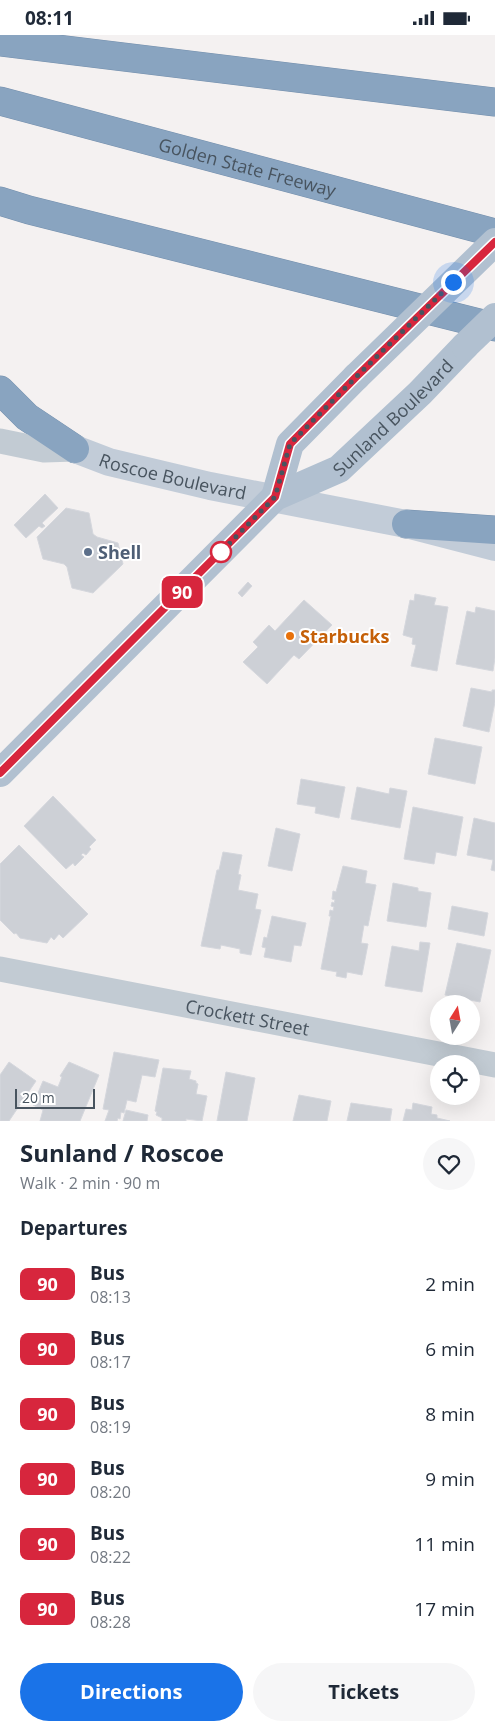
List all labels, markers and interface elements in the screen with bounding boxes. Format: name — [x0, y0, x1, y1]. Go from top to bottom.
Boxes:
text: 08:11 — [25, 5, 74, 31]
street label: Golden State Freeway — [156, 132, 340, 202]
your location — [441, 270, 466, 295]
street label: Sunland Boulevard — [327, 354, 458, 481]
street label: Roscoe Boulevard — [96, 447, 249, 505]
place label: Shell — [98, 540, 141, 564]
unlabelled marker — [210, 541, 232, 563]
marker: Shell — [82, 546, 94, 558]
line badge: 90 — [160, 576, 204, 608]
text: 90 — [172, 580, 192, 604]
place label: Starbucks — [300, 624, 389, 648]
marker: Starbucks — [284, 630, 296, 642]
street label: Crockett Street — [183, 993, 311, 1041]
north arrow — [430, 995, 480, 1045]
map controls — [430, 995, 480, 1105]
button: locate — [430, 1055, 480, 1105]
scale bar — [15, 1086, 95, 1109]
text: 20 m — [22, 1088, 55, 1107]
text: Sunland / Roscoe — [20, 1136, 224, 1169]
button: heart — [423, 1138, 475, 1190]
text: Walk · 2 min · 90 m — [20, 1172, 160, 1194]
text: Departures — [20, 1215, 127, 1241]
text: Bus — [90, 1260, 125, 1286]
text: 2 min — [425, 1271, 475, 1297]
text: 90 — [37, 1272, 58, 1296]
text: 08:13 — [90, 1286, 131, 1308]
text: Bus — [90, 1325, 125, 1351]
text: 6 min — [425, 1336, 475, 1362]
text: 90 — [37, 1337, 58, 1361]
text: 08:17 — [90, 1351, 131, 1373]
text: Bus — [90, 1390, 125, 1416]
text: 8 min — [425, 1401, 475, 1427]
text: 90 — [37, 1402, 58, 1426]
text: 08:19 — [90, 1416, 131, 1438]
text: Bus — [90, 1455, 125, 1481]
text: 9 min — [425, 1466, 475, 1492]
text: 90 — [37, 1467, 58, 1491]
text: 08:20 — [90, 1481, 131, 1503]
text: Bus — [90, 1520, 125, 1546]
text: 11 min — [414, 1531, 475, 1557]
text: 90 — [37, 1532, 58, 1556]
text: 08:22 — [90, 1546, 131, 1568]
text: Bus — [90, 1585, 125, 1611]
text: 17 min — [414, 1596, 475, 1622]
text: 90 — [37, 1597, 58, 1621]
text: 08:28 — [90, 1611, 131, 1633]
button: Directions — [20, 1663, 243, 1721]
button: Tickets — [253, 1663, 475, 1721]

